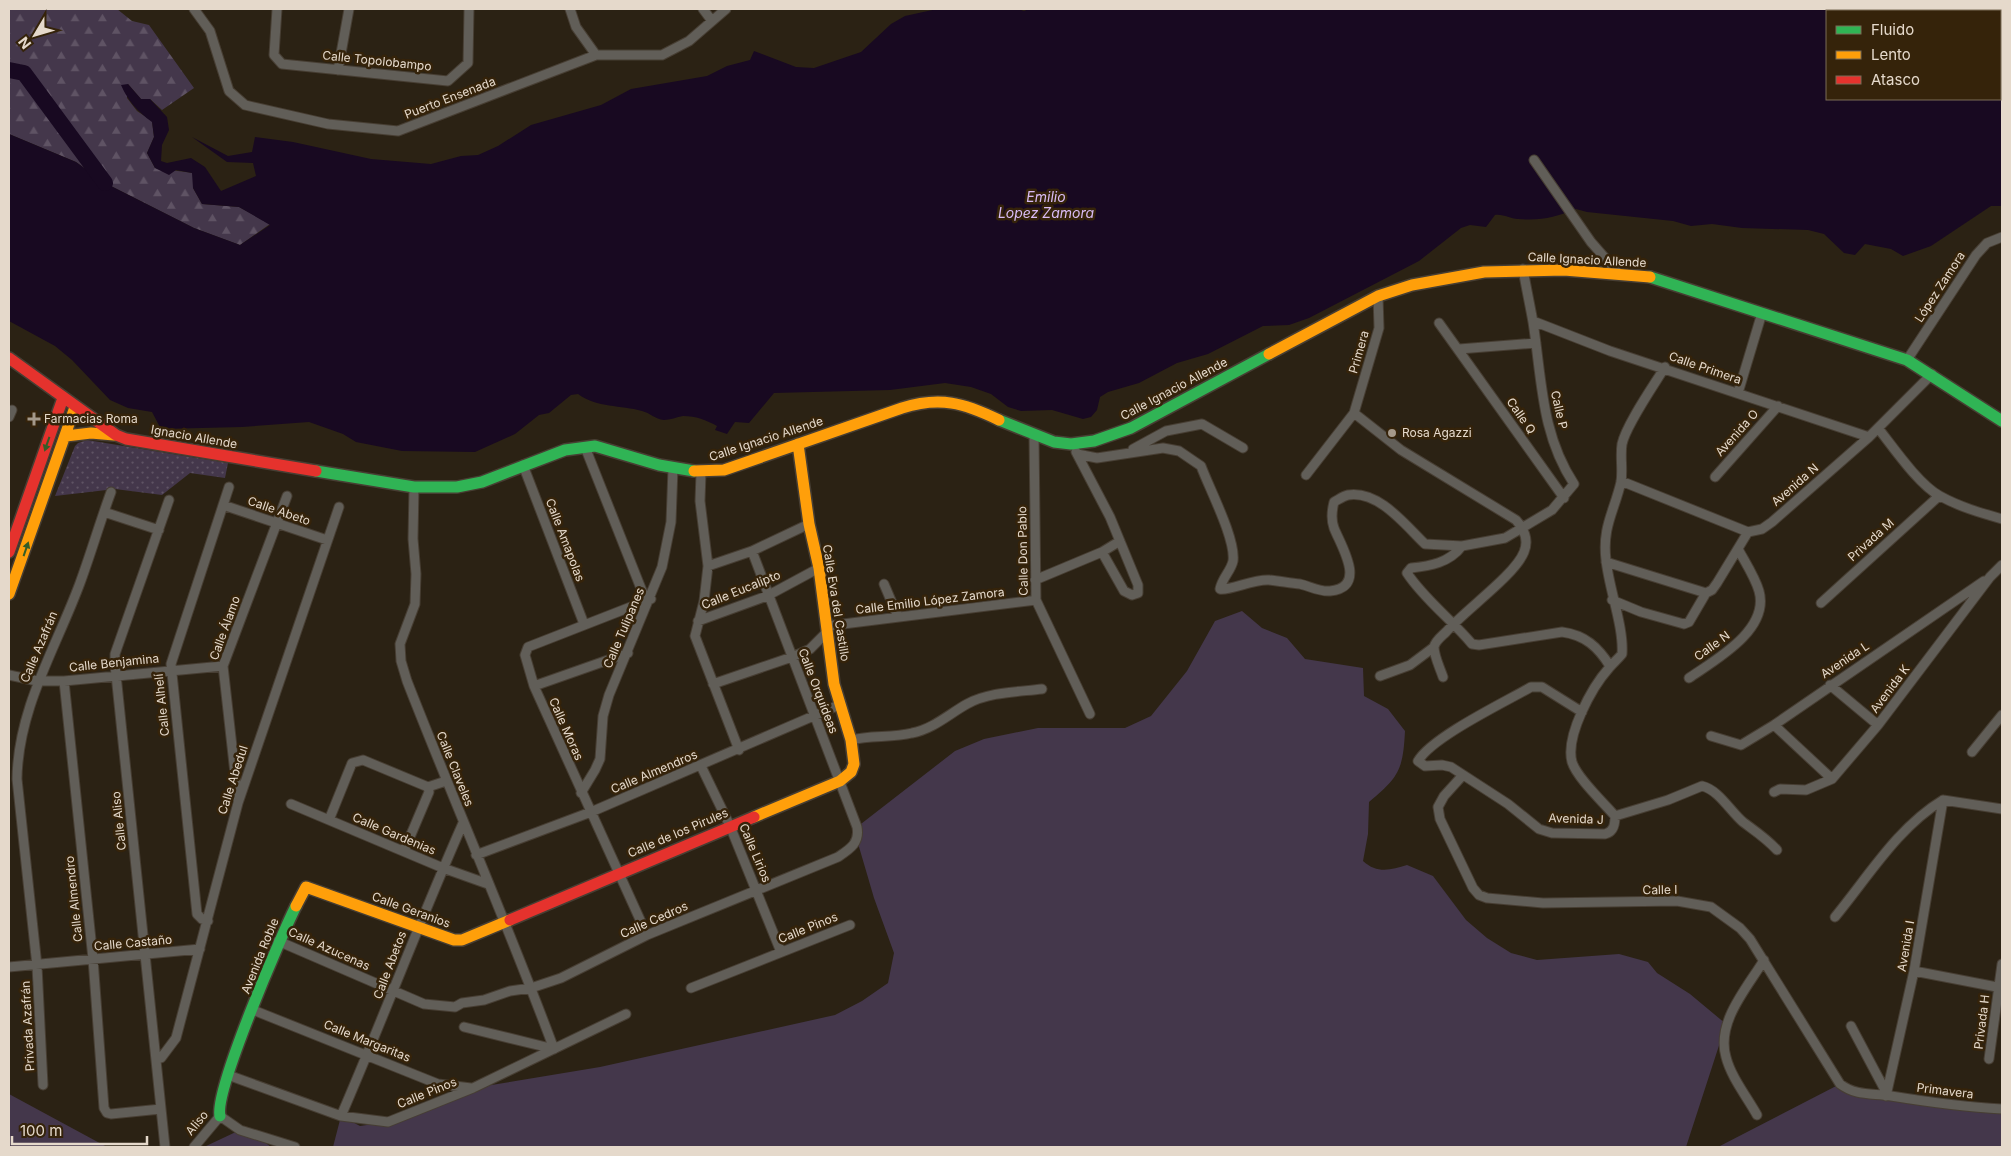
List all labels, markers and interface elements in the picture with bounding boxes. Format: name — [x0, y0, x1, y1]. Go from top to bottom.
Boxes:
north arrow — [10, 10, 60, 60]
legend — [1826, 10, 2001, 100]
text: Fluido — [1871, 20, 1914, 39]
text: N — [14, 34, 34, 53]
text: Lento — [1871, 45, 1911, 64]
street label: Calle Topolobampo — [322, 47, 432, 74]
text: Atasco — [1871, 70, 1920, 89]
street label: Puerto Ensenada — [402, 73, 498, 122]
water label: Emilio Lopez Zamora — [998, 188, 1094, 221]
street label: Calle Ignacio Allende — [1527, 249, 1647, 270]
street label: López Zamora — [1911, 249, 1968, 325]
street label: Primera — [1345, 329, 1372, 375]
street label: Calle Primera — [1667, 348, 1743, 387]
street label: Calle Ignacio Allende — [1118, 354, 1230, 423]
street label: Calle P — [1548, 389, 1571, 431]
street label: Calle Q — [1504, 395, 1539, 437]
street label: Avenida O — [1712, 406, 1761, 459]
place label: Farmacias Roma — [44, 411, 138, 426]
marker: Farmacias Roma — [28, 413, 40, 425]
street label: Calle Ignacio Allende — [707, 413, 825, 464]
street label: Ignacio Allende — [150, 422, 238, 451]
place label: Rosa Agazzi — [1402, 425, 1472, 440]
marker: Rosa Agazzi — [1386, 427, 1398, 439]
one-way arrow — [43, 437, 51, 452]
street label: Avenida N — [1768, 460, 1821, 509]
street label: Calle Abeto — [246, 493, 312, 528]
street label: Calle Amapolas — [543, 496, 588, 583]
street label: Calle Don Pablo — [1014, 506, 1031, 596]
street label: Privada M — [1844, 515, 1897, 564]
one-way arrow — [22, 541, 30, 556]
street label: Calle Eva del Castillo — [820, 543, 853, 662]
street label: Calle Eucalipto — [699, 567, 783, 612]
street label: Calle Emilio López Zamora — [855, 584, 1005, 617]
street label: Calle Tulipanes — [600, 585, 647, 670]
street label: Calle Álamo — [206, 594, 243, 662]
street label: Calle Azafrán — [17, 609, 60, 685]
street label: Calle N — [1691, 628, 1733, 664]
street label: Avenida L — [1818, 638, 1872, 681]
street label: Calle Orquídeas — [795, 646, 842, 736]
street label: Calle Benjamina — [68, 650, 160, 675]
street label: Avenida K — [1867, 662, 1913, 716]
street label: Calle Alhelí — [151, 673, 172, 737]
street label: Calle Moras — [546, 695, 587, 763]
street label: Calle Claveles — [434, 729, 477, 809]
street label: Calle Abedul — [214, 743, 251, 816]
street label: Calle Almendros — [608, 747, 699, 797]
street label: Calle Aliso — [108, 791, 129, 851]
street label: Calle de los Pirules — [625, 805, 730, 860]
street label: Calle Gardenias — [350, 809, 438, 858]
street label: Avenida J — [1548, 810, 1604, 827]
street label: Calle Lirios — [736, 821, 775, 885]
street label: Calle Almendro — [62, 855, 85, 943]
street label: Calle I — [1642, 882, 1678, 897]
street label: Calle Geranios — [370, 888, 452, 931]
street label: Calle Cedros — [618, 898, 690, 941]
street label: Calle Pinos — [776, 909, 840, 946]
street label: Avenida Roble — [238, 916, 282, 996]
street label: Avenida I — [1894, 919, 1917, 973]
street label: Calle Azucenas — [286, 924, 372, 973]
street label: Calle Abetos — [370, 929, 409, 1001]
street label: Calle Castaño — [93, 932, 173, 953]
street label: Privada Azafrán — [18, 980, 37, 1072]
street label: Privada H — [1971, 994, 1992, 1050]
street label: Calle Margaritas — [322, 1016, 413, 1065]
street label: Calle Pinos — [395, 1074, 459, 1111]
street label: Primavera — [1916, 1080, 1974, 1101]
street label: Aliso — [182, 1107, 211, 1138]
scale bar — [12, 1114, 148, 1146]
text: 100 m — [20, 1121, 62, 1140]

